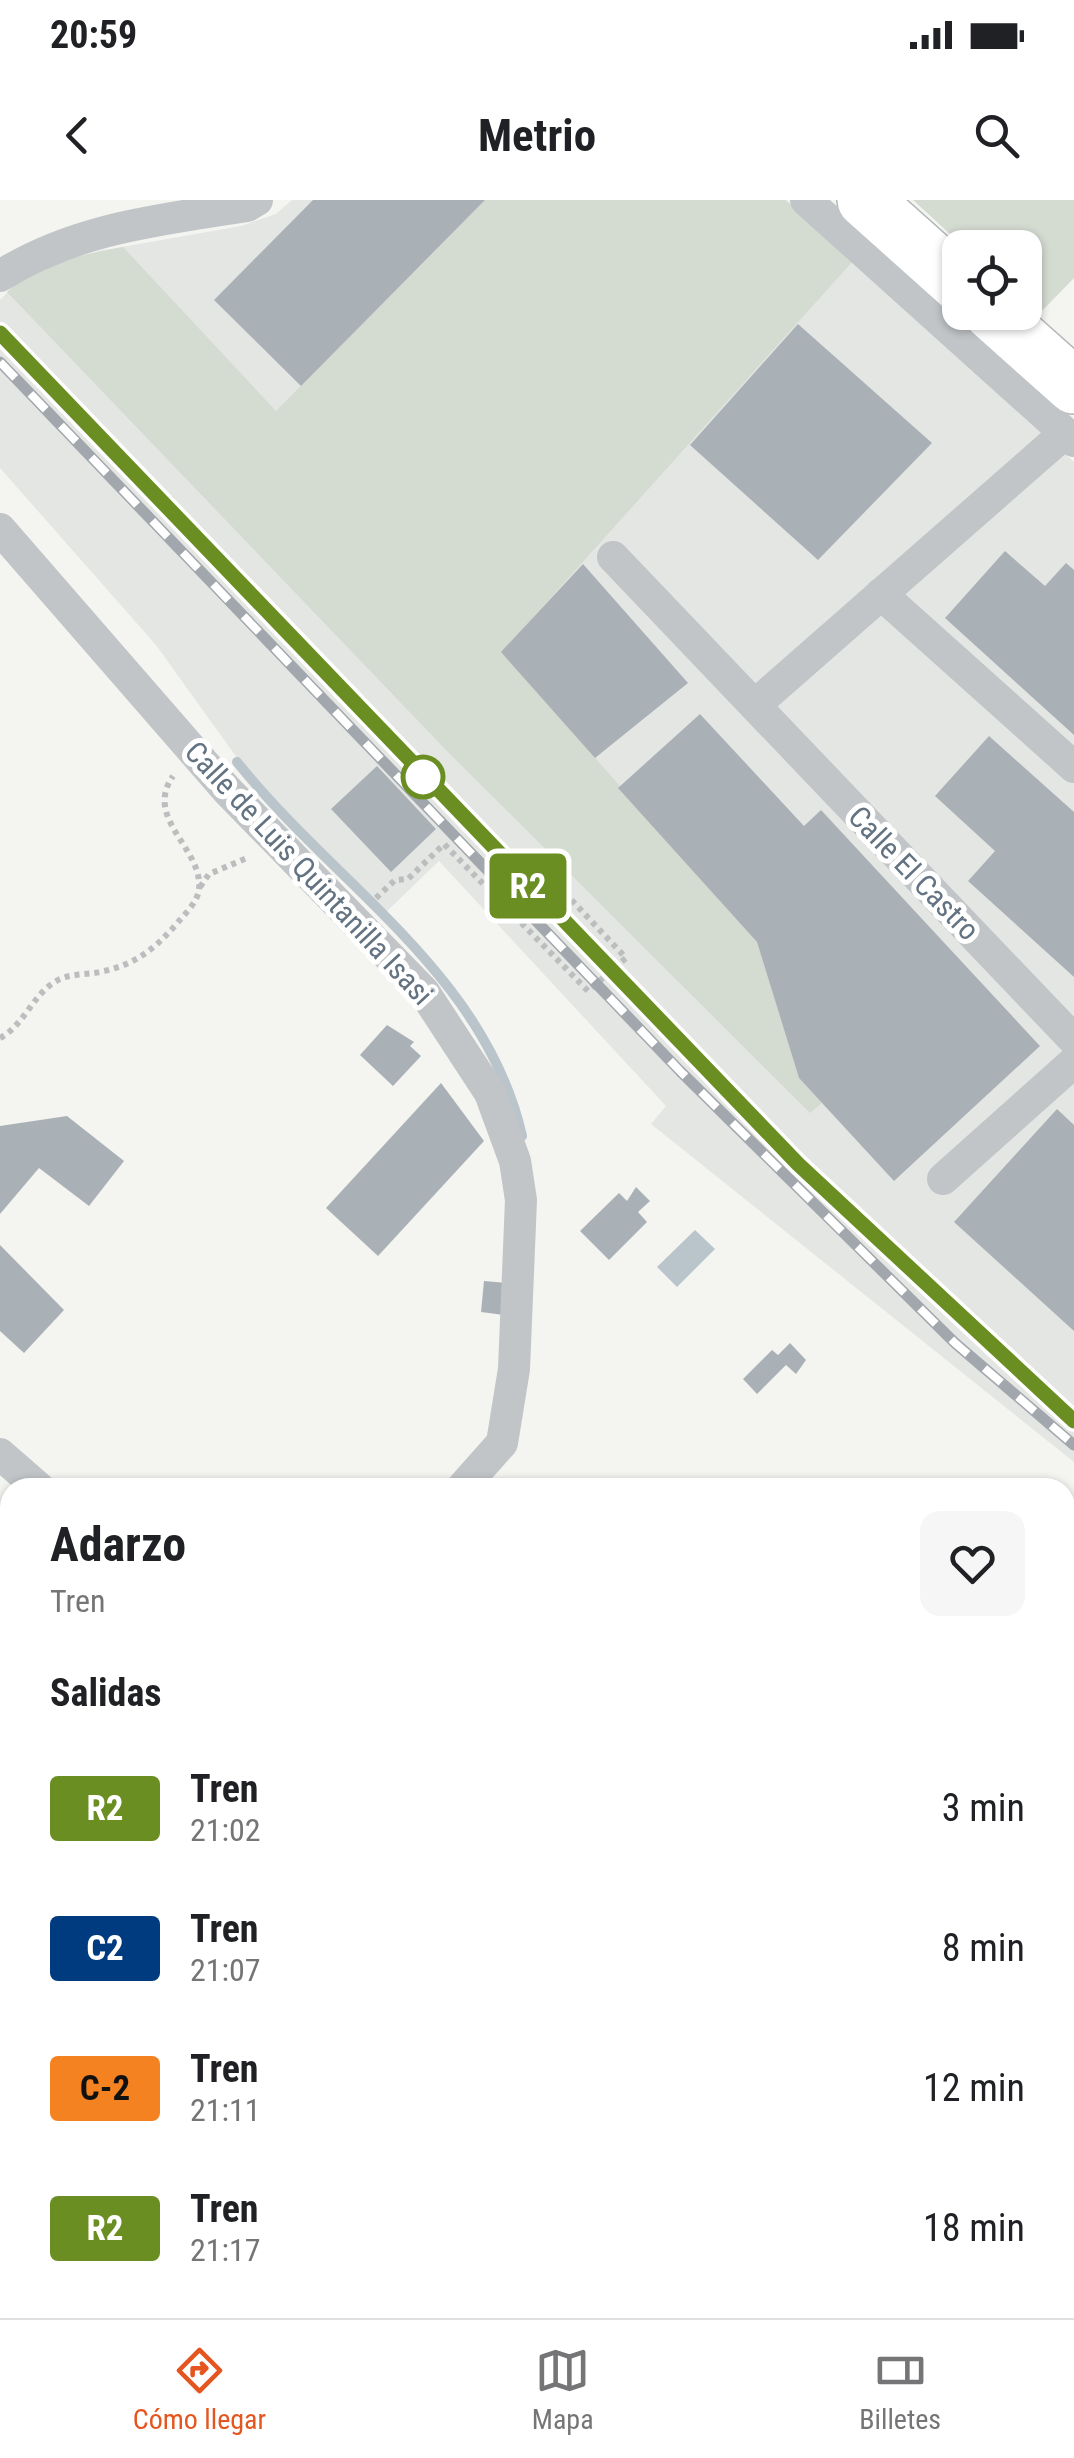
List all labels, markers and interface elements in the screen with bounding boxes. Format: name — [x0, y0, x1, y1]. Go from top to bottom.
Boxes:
text: 20:59 — [50, 13, 137, 57]
icon: back — [50, 108, 105, 163]
icon: search — [969, 108, 1024, 163]
text: Metrio — [478, 109, 596, 162]
map controls — [942, 230, 1042, 330]
button: locate — [942, 230, 1042, 330]
street label: Calle de Luis Quintanilla Isasi — [178, 734, 440, 1012]
unlabelled marker — [402, 756, 444, 798]
street label: Calle El Castro — [841, 799, 987, 947]
line badge: R2 — [483, 854, 573, 918]
text: R2 — [509, 866, 547, 907]
button: heart — [920, 1511, 1025, 1616]
text: Adarzo — [50, 1516, 186, 1573]
text: Tren — [50, 1582, 105, 1620]
text: Salidas — [50, 1671, 162, 1715]
text: Tren — [190, 1767, 259, 1811]
text: 3 min — [942, 1786, 1025, 1830]
text: R2 — [86, 1788, 124, 1829]
text: 21:02 — [190, 1811, 261, 1849]
text: Tren — [190, 1907, 259, 1951]
text: 8 min — [942, 1926, 1025, 1970]
text: C2 — [86, 1928, 124, 1969]
text: 21:07 — [190, 1951, 261, 1989]
text: Tren — [190, 2047, 259, 2091]
text: 12 min — [923, 2066, 1025, 2110]
text: C-2 — [80, 2068, 130, 2109]
text: 21:11 — [190, 2091, 261, 2129]
text: Tren — [190, 2187, 259, 2231]
text: 18 min — [923, 2206, 1025, 2250]
text: R2 — [86, 2208, 124, 2249]
text: 21:17 — [190, 2231, 261, 2269]
tab: Cómo llegar — [133, 2343, 266, 2436]
tab: Mapa — [532, 2343, 594, 2436]
tab: Billetes — [859, 2343, 941, 2436]

